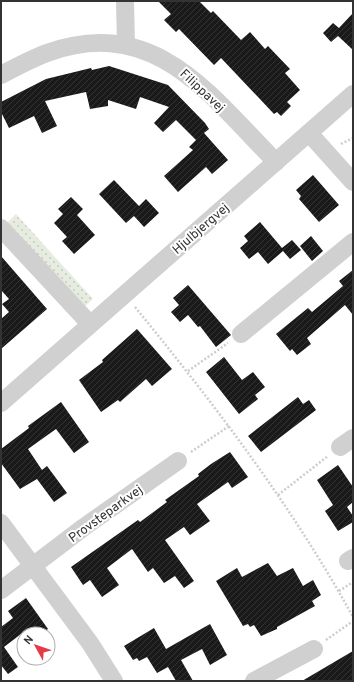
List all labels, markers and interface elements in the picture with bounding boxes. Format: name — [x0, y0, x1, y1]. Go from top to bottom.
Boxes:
street label: Filippavej — [176, 67, 228, 116]
street label: Hjulbjergvej — [170, 201, 233, 258]
street label: Provsteparkvej — [66, 482, 146, 547]
north arrow — [16, 626, 56, 666]
text: N — [21, 633, 37, 648]

